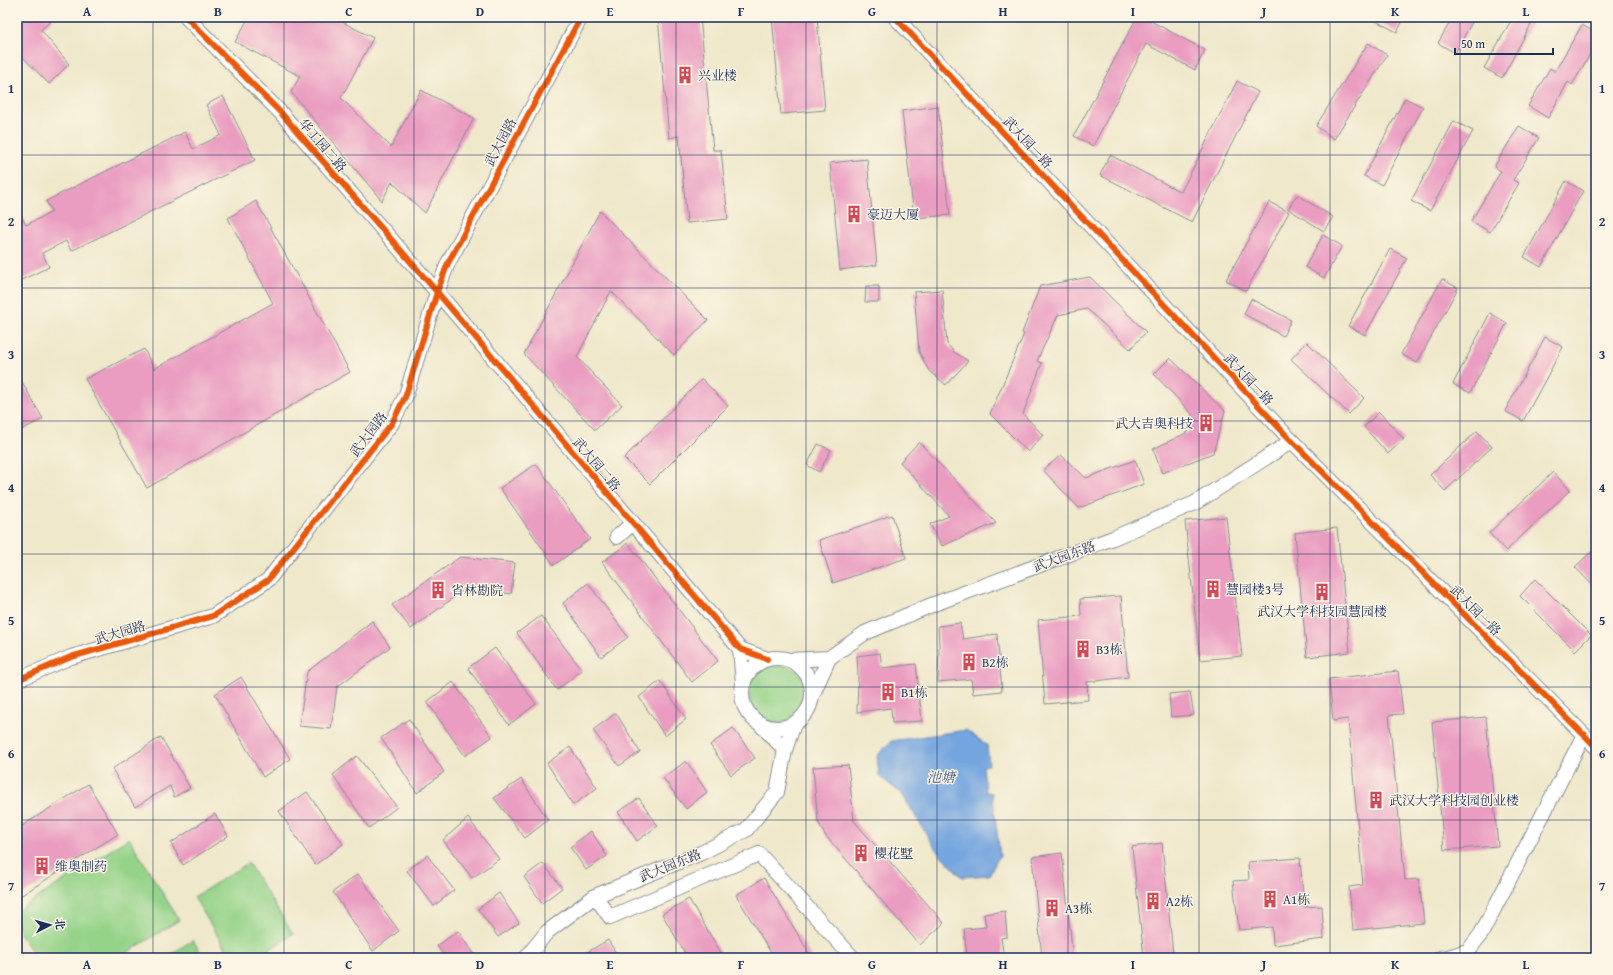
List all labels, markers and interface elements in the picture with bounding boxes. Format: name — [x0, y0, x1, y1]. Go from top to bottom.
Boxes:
text: A — [83, 2, 92, 21]
text: B — [214, 2, 222, 21]
text: C — [345, 2, 353, 21]
text: D — [476, 2, 484, 21]
text: E — [607, 2, 614, 21]
text: F — [738, 2, 745, 21]
text: G — [868, 2, 876, 21]
text: H — [998, 2, 1008, 21]
text: I — [1131, 2, 1135, 21]
text: J — [1260, 2, 1267, 21]
text: K — [1391, 2, 1400, 21]
text: L — [1523, 2, 1530, 21]
scale bar — [1455, 30, 1553, 56]
text: 50 m — [1461, 35, 1485, 52]
building icon: 兴业楼 — [675, 65, 695, 85]
place label: 兴业楼 — [698, 66, 737, 85]
text: 1 — [8, 79, 14, 98]
text: 1 — [1599, 79, 1605, 98]
street label: 武大园一路 — [999, 112, 1057, 173]
street label: 华工园二路 — [294, 115, 351, 176]
street label: 武大园路 — [480, 115, 521, 170]
building icon: 豪迈大厦 — [844, 204, 864, 224]
place label: 豪迈大厦 — [867, 205, 919, 224]
text: 2 — [8, 212, 15, 231]
text: 2 — [1599, 212, 1606, 231]
text: 3 — [8, 345, 14, 364]
text: 3 — [1599, 345, 1605, 364]
street label: 武大园一路 — [1220, 349, 1278, 410]
street label: 武大园路 — [345, 408, 392, 461]
building icon: 武大吉奥科技 — [1196, 413, 1216, 433]
place label: 武大吉奥科技 — [1115, 414, 1193, 433]
street label: 武大园二路 — [568, 433, 625, 495]
text: 4 — [8, 478, 15, 497]
text: 4 — [1599, 478, 1606, 497]
street label: 武大园东路 — [1030, 536, 1098, 577]
building icon: 慧园楼3号 — [1203, 579, 1223, 599]
building icon: 省林勘院 — [428, 580, 448, 600]
place label: 慧园楼3号 — [1226, 580, 1284, 599]
place label: 省林勘院 — [451, 581, 503, 600]
street label: 武大园一路 — [1446, 581, 1505, 640]
building icon: 武汉大学科技园慧园楼 — [1312, 582, 1332, 602]
place label: 武汉大学科技园慧园楼 — [1257, 602, 1387, 621]
text: 5 — [8, 611, 15, 630]
text: 5 — [1599, 611, 1606, 630]
street label: 武大园路 — [93, 616, 148, 649]
building icon: B3栋 — [1073, 639, 1093, 659]
place label: B3栋 — [1096, 640, 1123, 659]
building icon: B2栋 — [959, 652, 979, 672]
place label: B2栋 — [982, 653, 1009, 672]
building icon: B1栋 — [878, 682, 898, 702]
place label: B1栋 — [901, 683, 928, 702]
text: 6 — [8, 744, 15, 763]
text: 6 — [1599, 744, 1606, 763]
water label: 池塘 — [927, 767, 957, 787]
building icon: 武汉大学科技园创业楼 — [1366, 790, 1386, 810]
place label: 武汉大学科技园创业楼 — [1389, 791, 1519, 810]
building icon: 樱花墅 — [851, 843, 871, 863]
street label: 武大园东路 — [636, 844, 704, 886]
place label: 樱花墅 — [874, 844, 913, 863]
building icon: 维奥制药 — [32, 856, 52, 876]
place label: 维奥制药 — [55, 857, 107, 876]
text: 7 — [8, 877, 15, 896]
text: 7 — [1599, 877, 1606, 896]
building icon: A1栋 — [1260, 889, 1280, 909]
place label: A1栋 — [1283, 890, 1310, 909]
building icon: A2栋 — [1143, 891, 1163, 911]
place label: A2栋 — [1166, 892, 1193, 911]
building icon: A3栋 — [1042, 898, 1062, 918]
place label: A3栋 — [1065, 899, 1092, 918]
north arrow — [30, 905, 70, 945]
text: 北 — [51, 918, 68, 930]
text: A — [83, 955, 92, 974]
text: B — [214, 955, 222, 974]
text: C — [345, 955, 353, 974]
text: D — [476, 955, 484, 974]
text: E — [607, 955, 614, 974]
text: F — [738, 955, 745, 974]
text: G — [868, 955, 876, 974]
text: H — [998, 955, 1008, 974]
text: I — [1131, 955, 1135, 974]
text: J — [1260, 955, 1267, 974]
text: K — [1391, 955, 1400, 974]
text: L — [1523, 955, 1530, 974]

